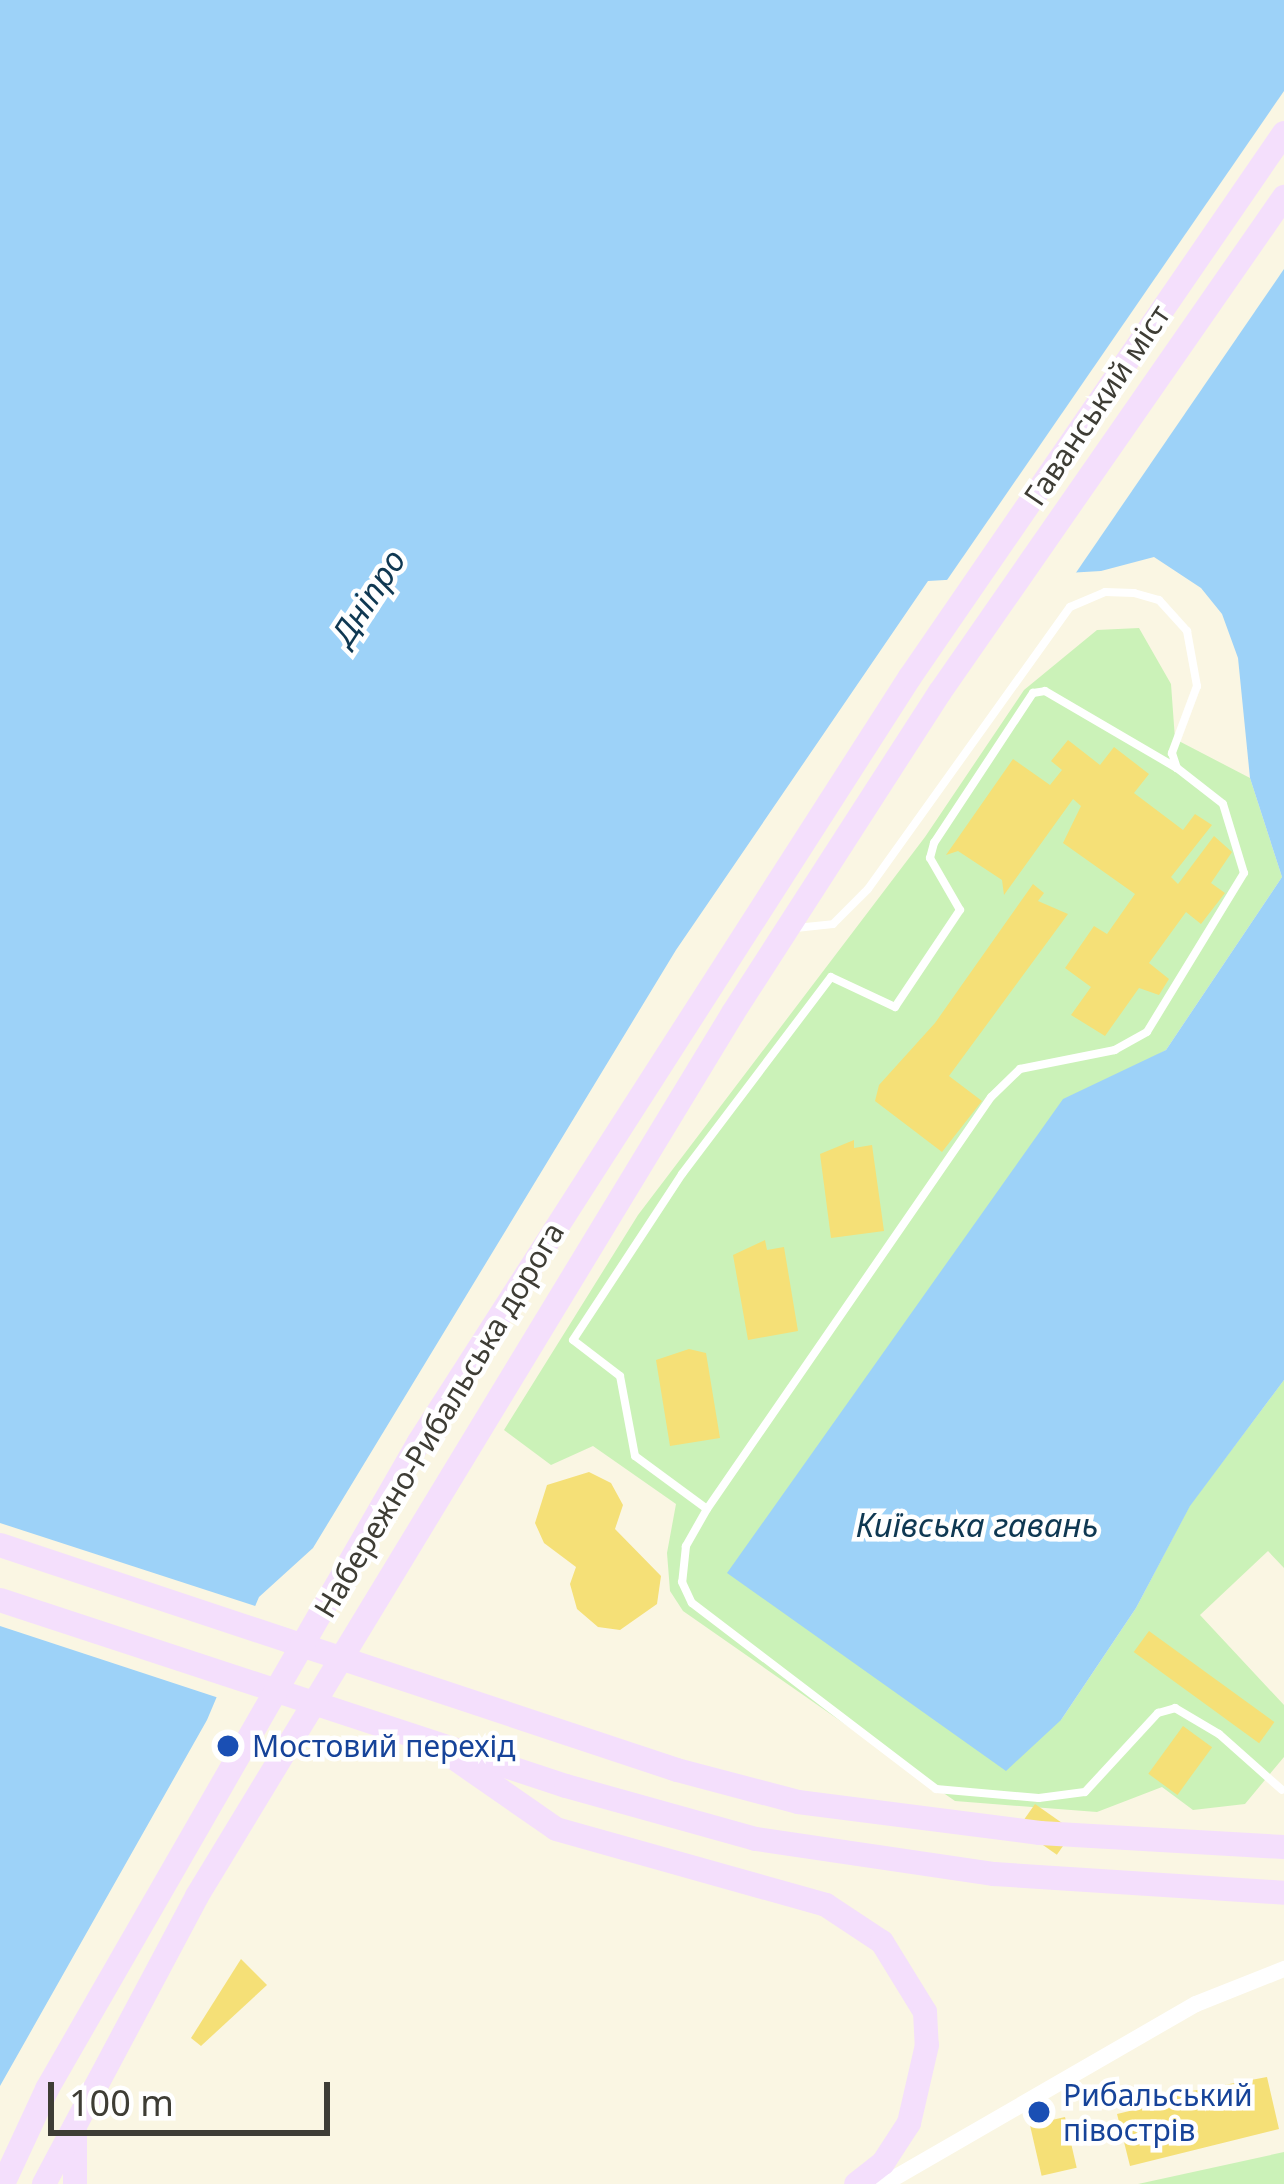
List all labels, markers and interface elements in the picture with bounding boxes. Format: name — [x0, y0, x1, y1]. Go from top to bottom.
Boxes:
street label: Гаванський міст — [1017, 298, 1177, 512]
water label: Дніпро — [323, 542, 413, 652]
street label: Набережно-Рибальська дорога — [307, 1216, 571, 1624]
water label: Київська гавань — [856, 1505, 1098, 1545]
place label: Мостовий перехід — [252, 1728, 515, 1764]
marker: Мостовий перехід — [215, 1733, 241, 1759]
scale bar — [54, 2058, 336, 2132]
place label: Рибальський півострів — [1063, 2077, 1253, 2148]
text: 100 m — [69, 2078, 174, 2127]
marker: Рибальський півострів — [1026, 2099, 1052, 2125]

